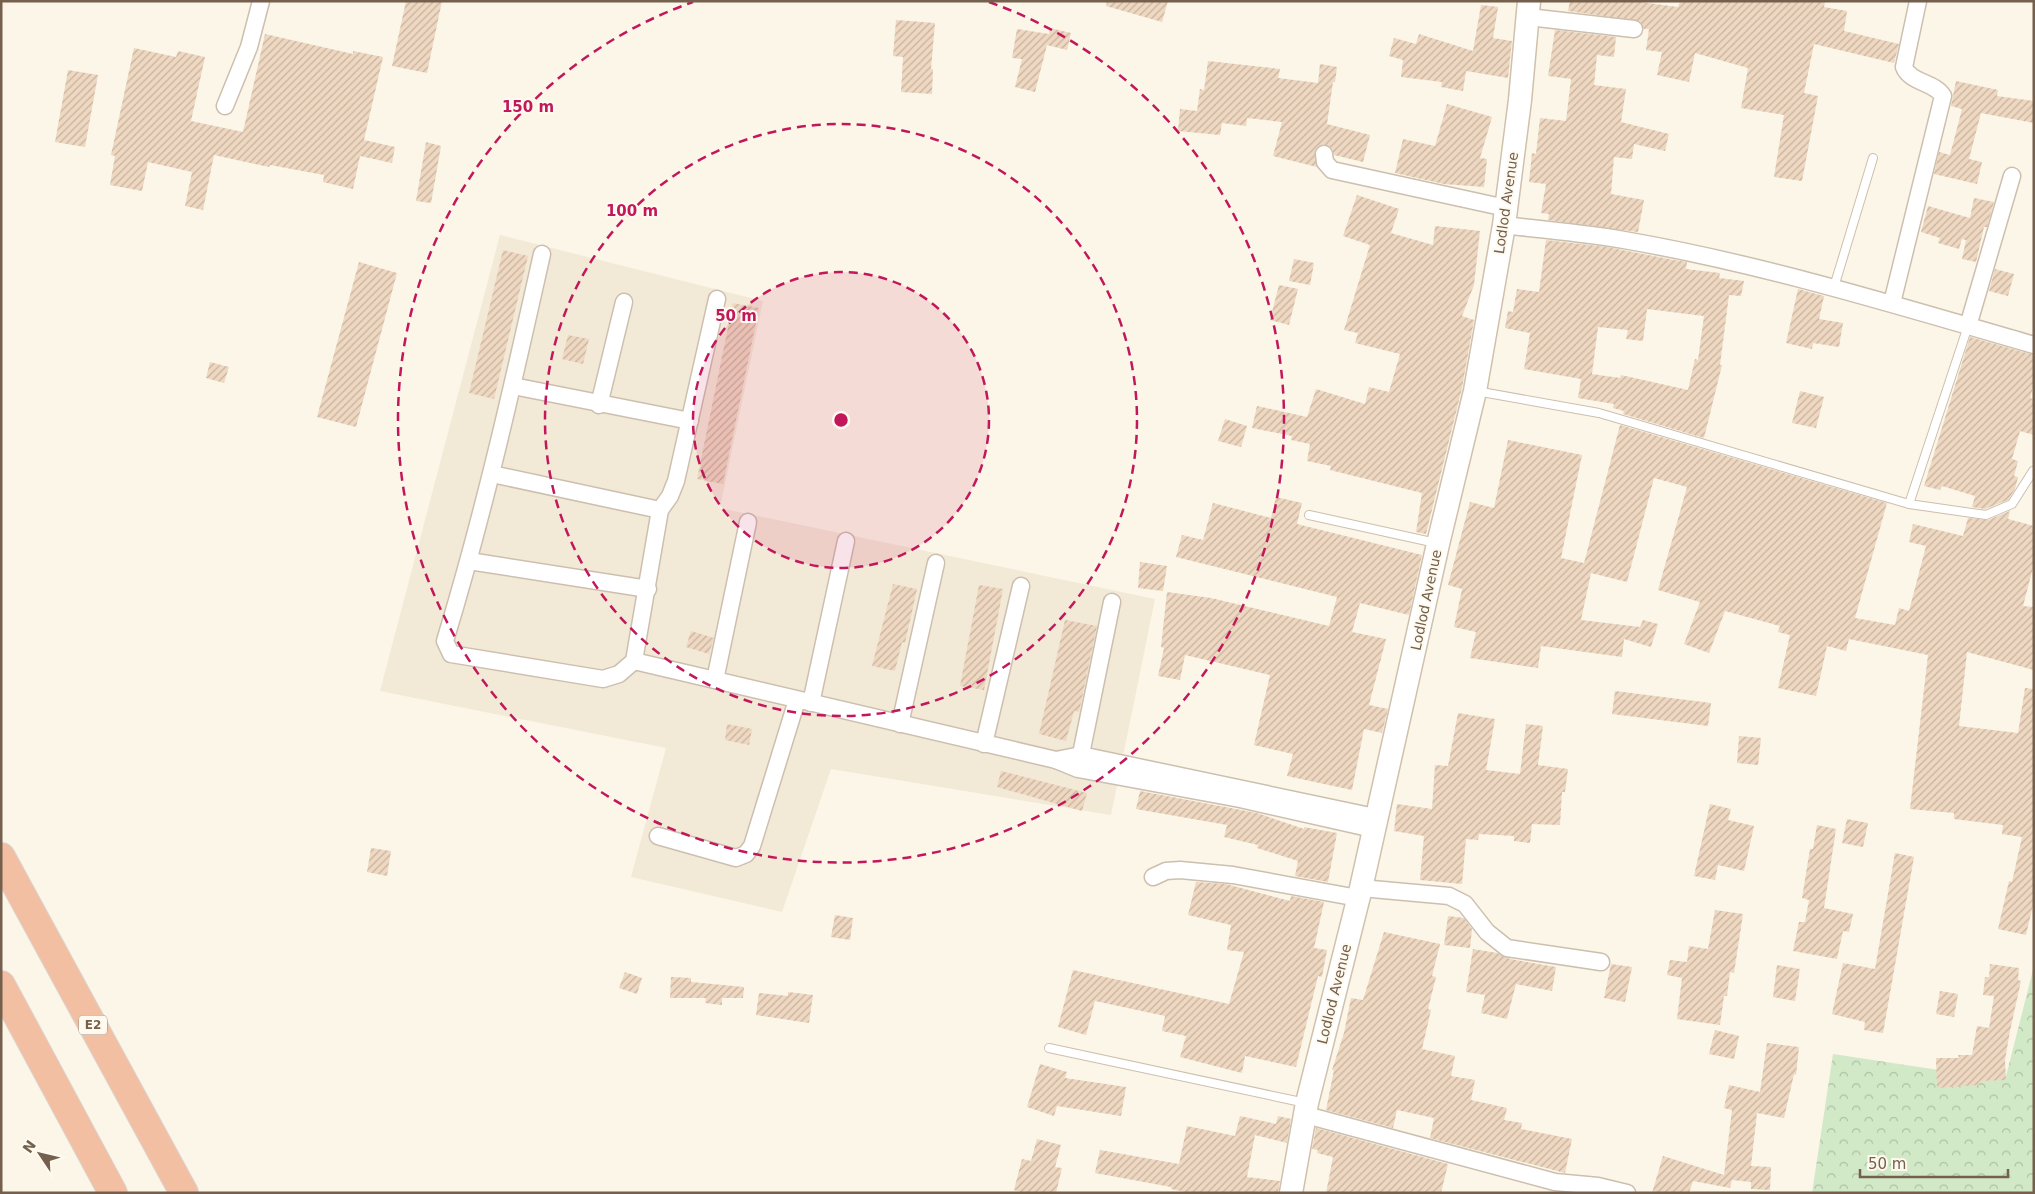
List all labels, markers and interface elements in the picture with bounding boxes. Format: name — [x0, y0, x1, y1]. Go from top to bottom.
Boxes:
text: 150 m — [502, 98, 554, 116]
street label: Lodlod Avenue — [1491, 151, 1521, 255]
text: 100 m — [606, 202, 658, 220]
text: 50 m — [715, 307, 757, 325]
centre of rings — [832, 411, 850, 429]
street label: Lodlod Avenue — [1407, 548, 1445, 652]
street label: Lodlod Avenue — [1314, 942, 1354, 1046]
road number: E2 — [79, 1016, 107, 1034]
north arrow — [15, 1129, 65, 1179]
text: N — [19, 1137, 39, 1156]
scale bar — [1860, 1146, 2008, 1178]
text: 50 m — [1868, 1155, 1906, 1173]

